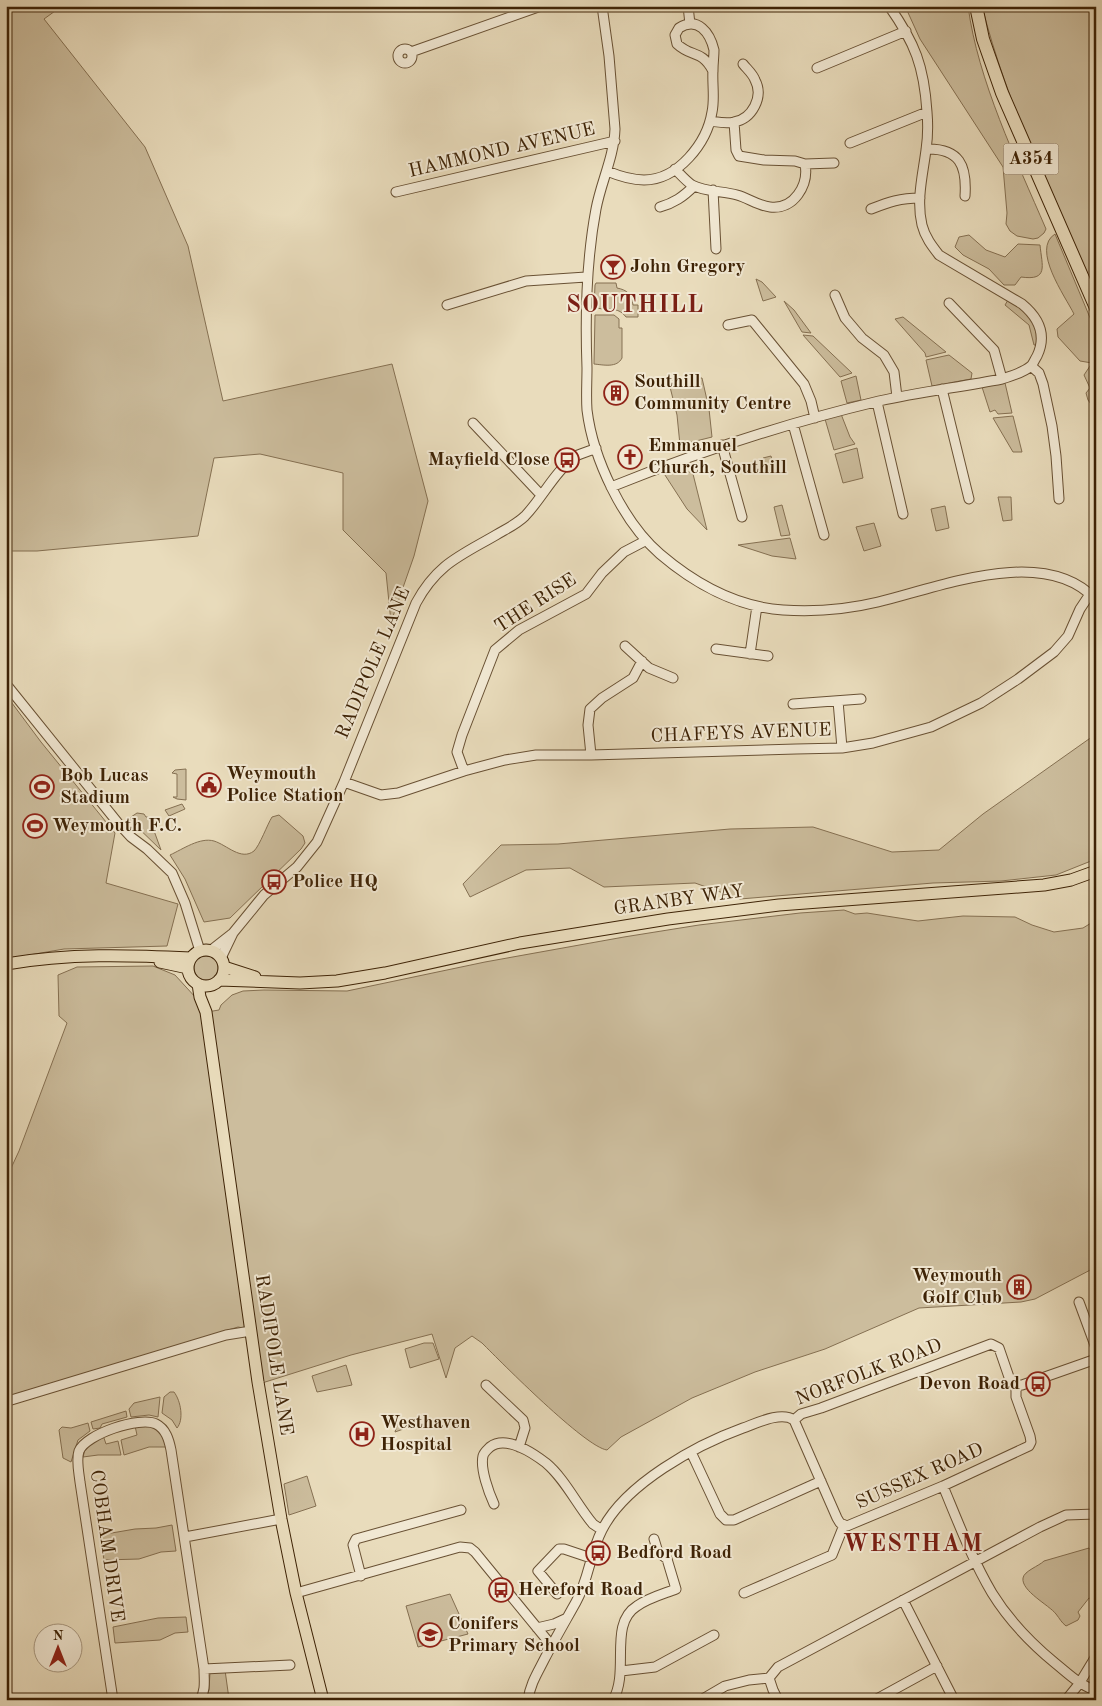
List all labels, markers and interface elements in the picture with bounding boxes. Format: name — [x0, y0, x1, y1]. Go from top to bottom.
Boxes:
street label: HAMMOND AVENUE — [407, 120, 597, 182]
road number: A354 — [1004, 144, 1058, 174]
bar icon: John Gregory — [600, 254, 626, 280]
place label: John Gregory — [630, 258, 746, 277]
district label: SOUTHILL — [566, 294, 704, 318]
place label: Southill Community Centre — [634, 373, 792, 414]
building icon: Southill Community Centre — [603, 380, 629, 406]
place label: Emmanuel Church, Southill — [648, 437, 787, 478]
church icon: Emmanuel Church, Southill — [617, 444, 643, 470]
bus stop icon: Mayfield Close — [554, 447, 580, 473]
place label: Mayfield Close — [428, 451, 550, 470]
street label: THE RISE — [492, 571, 580, 637]
street label: RADIPOLE LANE — [333, 584, 415, 742]
street label: CHAFEYS AVENUE — [650, 721, 832, 747]
place label: Weymouth Police Station — [226, 765, 344, 806]
place label: Bob Lucas Stadium — [60, 767, 148, 808]
public building icon: Weymouth Police Station — [196, 772, 222, 798]
sports icon: Bob Lucas Stadium — [29, 774, 55, 800]
sports icon: Weymouth F.C. — [22, 813, 48, 839]
place label: Weymouth F.C. — [52, 817, 182, 836]
bus stop icon: Police HQ — [261, 869, 287, 895]
place label: Police HQ — [292, 873, 378, 892]
street label: GRANBY WAY — [613, 882, 746, 920]
place label: Weymouth Golf Club — [912, 1267, 1002, 1308]
street label: RADIPOLE LANE — [251, 1273, 295, 1437]
building icon: Weymouth Golf Club — [1006, 1274, 1032, 1300]
street label: NORFOLK ROAD — [793, 1336, 945, 1410]
bus stop icon: Devon Road — [1025, 1371, 1051, 1397]
place label: Devon Road — [918, 1375, 1020, 1394]
place label: Westhaven Hospital — [380, 1414, 471, 1455]
hospital icon: Westhaven Hospital — [349, 1421, 375, 1447]
street label: SUSSEX ROAD — [853, 1440, 987, 1514]
street label: COBHAM DRIVE — [86, 1469, 126, 1623]
district label: WESTHAM — [843, 1533, 983, 1557]
bus stop icon: Bedford Road — [585, 1540, 611, 1566]
place label: Bedford Road — [616, 1544, 732, 1563]
bus stop icon: Hereford Road — [488, 1577, 514, 1603]
place label: Hereford Road — [518, 1581, 643, 1600]
place label: Conifers Primary School — [448, 1615, 580, 1656]
school or university icon: Conifers Primary School — [417, 1622, 443, 1648]
north arrow — [32, 1624, 82, 1674]
text: N — [53, 1629, 64, 1643]

